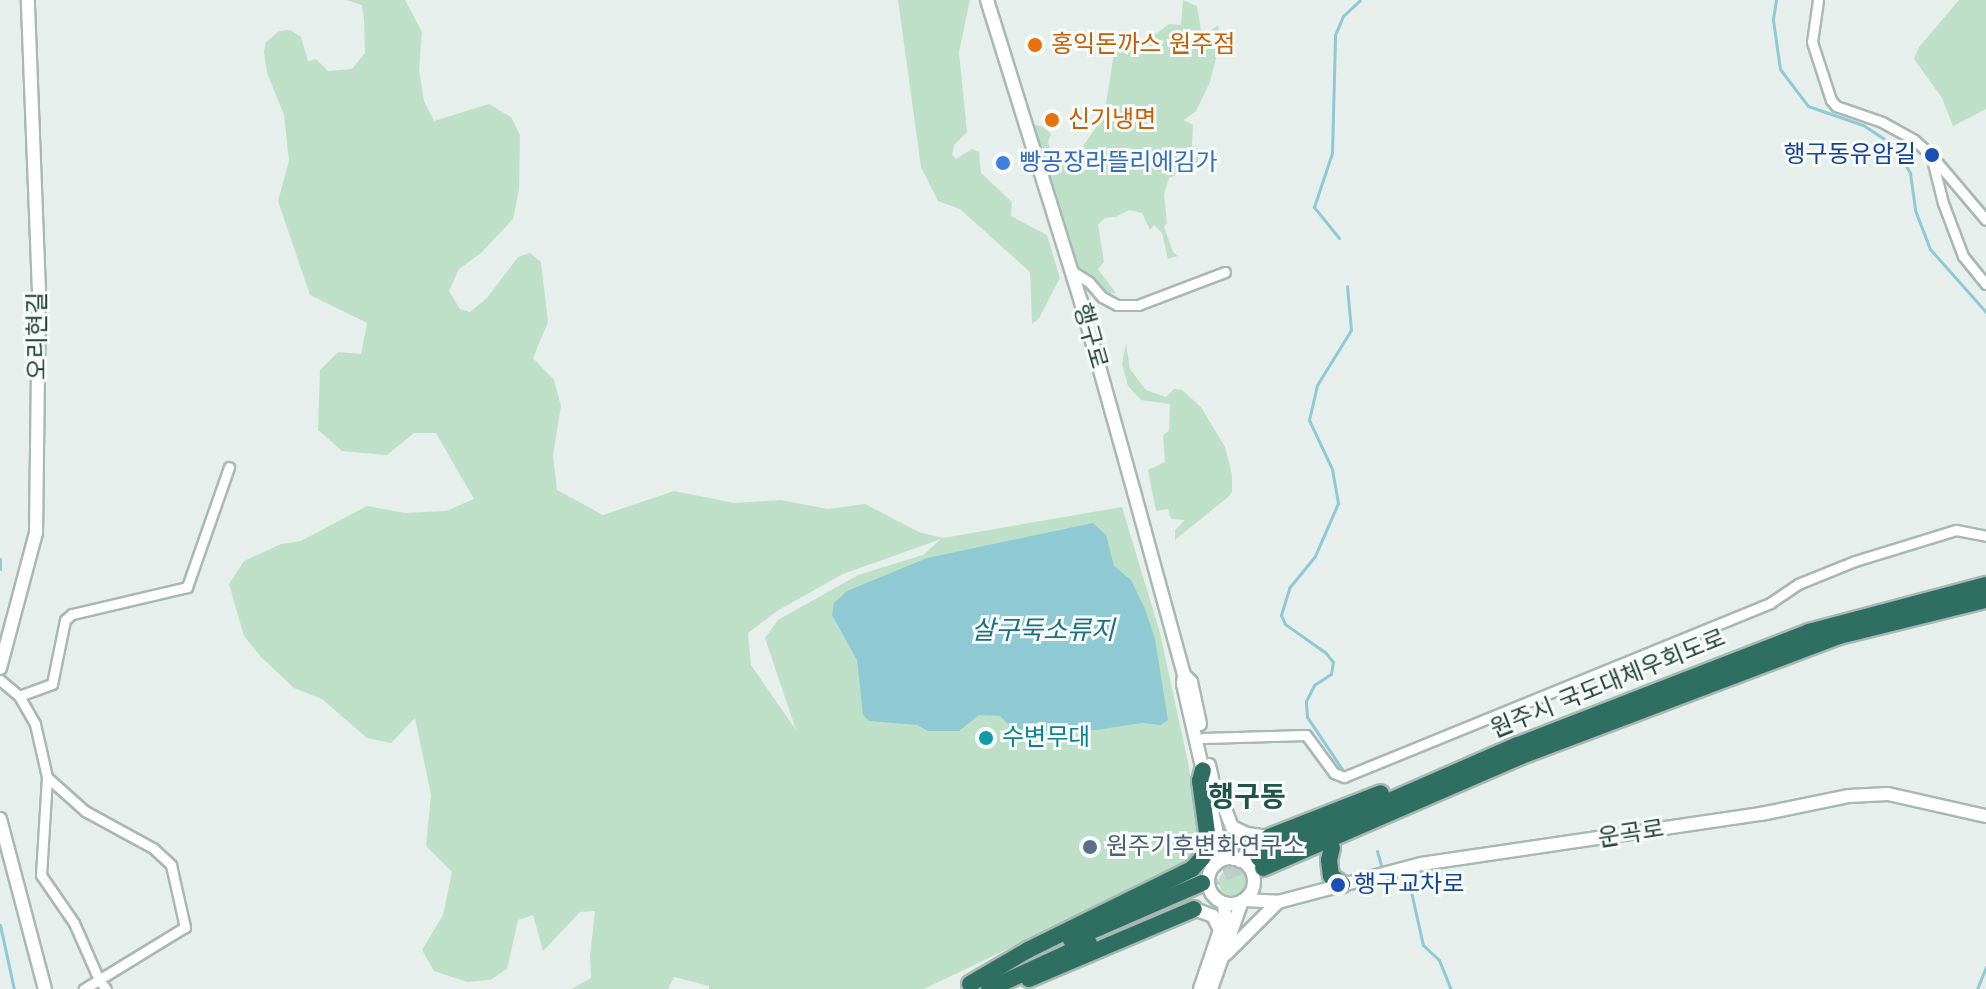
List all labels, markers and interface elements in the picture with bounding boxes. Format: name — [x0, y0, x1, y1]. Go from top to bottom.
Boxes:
place label: 홍익돈까스 원주점 — [1051, 31, 1235, 59]
marker: 홍익돈까스 원주점 — [1026, 36, 1044, 54]
place label: 신기냉면 — [1068, 106, 1156, 134]
marker: 신기냉면 — [1043, 111, 1061, 129]
place label: 행구동유암길 — [1784, 141, 1916, 169]
marker: 행구동유암길 — [1923, 146, 1941, 164]
place label: 빵공장라뜰리에김가 — [1019, 149, 1218, 177]
marker: 빵공장라뜰리에김가 — [994, 154, 1012, 172]
street label: 오리현길 — [24, 292, 52, 380]
street label: 행구로 — [1067, 300, 1113, 372]
water label: 살구둑소류지 — [971, 615, 1115, 647]
street label: 원주시 국도대체우회도로 — [1486, 624, 1730, 744]
place label: 수변무대 — [1002, 724, 1090, 752]
marker: 수변무대 — [977, 729, 995, 747]
district label: 행구동 — [1208, 780, 1286, 814]
street label: 운곡로 — [1596, 815, 1666, 853]
place label: 원주기후변화연구소 — [1106, 833, 1305, 861]
marker: 원주기후변화연구소 — [1081, 838, 1099, 856]
place label: 행구교차로 — [1354, 871, 1464, 899]
marker: 행구교차로 — [1329, 876, 1347, 894]

